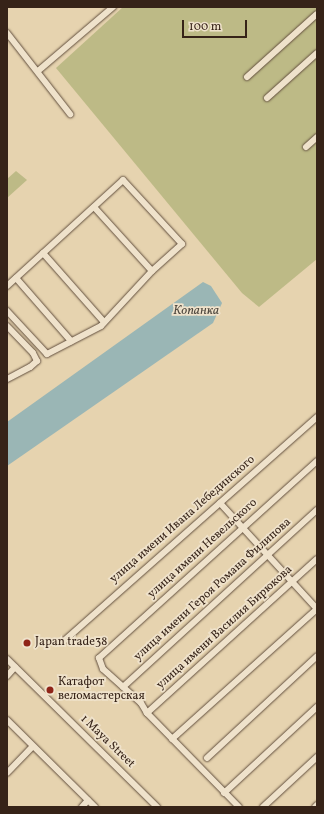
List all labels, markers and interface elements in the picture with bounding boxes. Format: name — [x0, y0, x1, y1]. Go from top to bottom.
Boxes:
scale bar — [184, 12, 249, 38]
text: 100 m — [189, 19, 221, 35]
water label: Копанка — [173, 303, 219, 319]
street label: улица имени Ивана Лебединского — [108, 453, 258, 587]
street label: улица имени Невельского — [145, 496, 261, 602]
street label: улица имени Героя Романа Филипова — [131, 516, 295, 664]
street label: улица имени Василия Бирюкова — [154, 563, 296, 693]
place label: Japan trade38 — [35, 636, 107, 650]
marker: Japan trade38 — [22, 638, 32, 648]
place label: Катафот веломастерская — [58, 676, 145, 704]
marker: Катафот веломастерская — [45, 685, 55, 695]
street label: 1 Maya Street — [77, 712, 137, 772]

